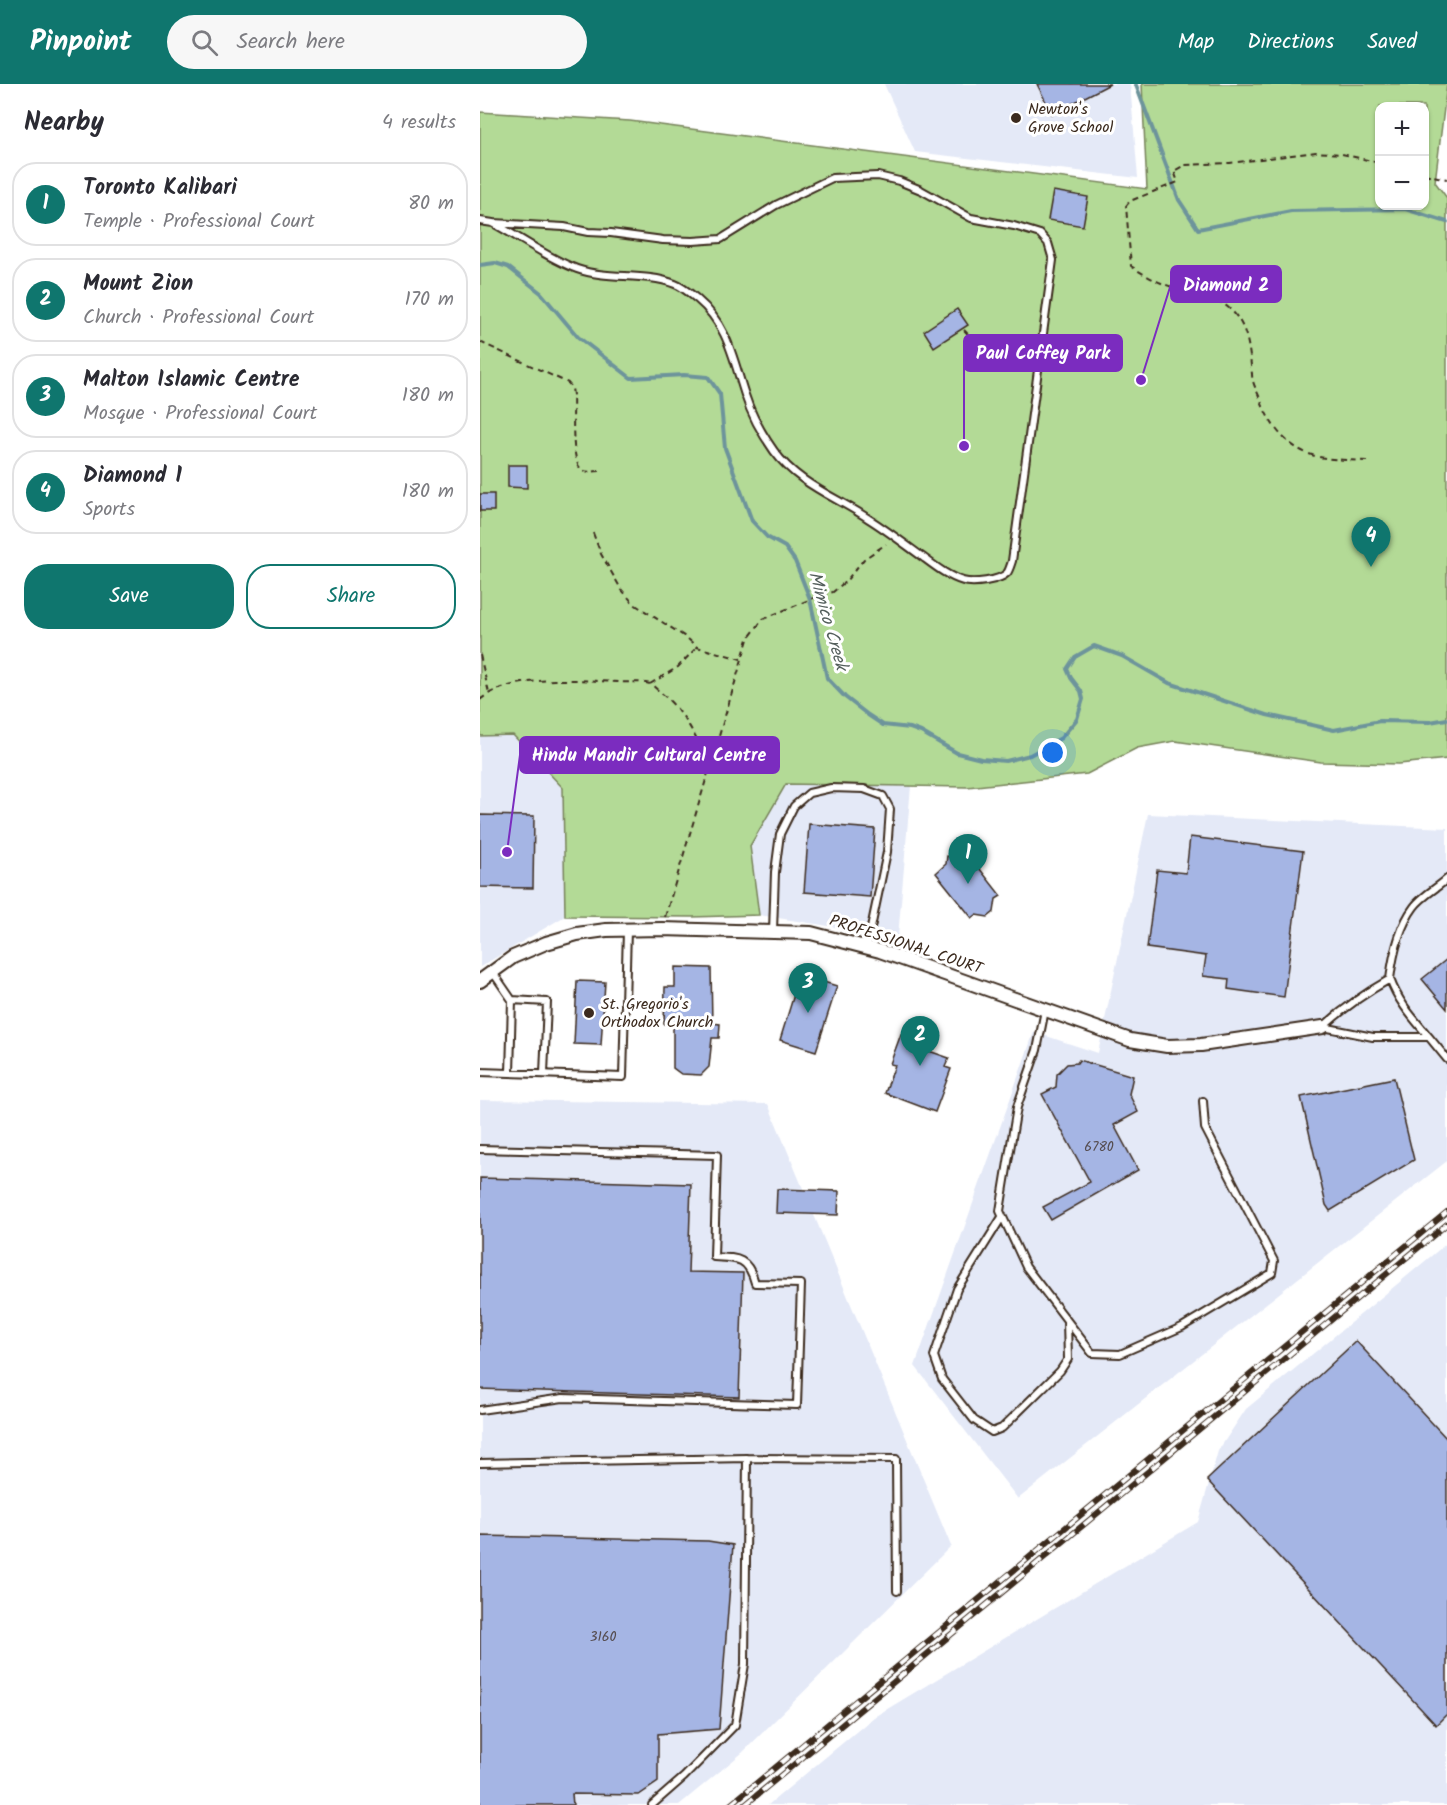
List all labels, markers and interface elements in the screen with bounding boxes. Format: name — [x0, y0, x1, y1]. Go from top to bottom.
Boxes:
search box — [167, 15, 587, 69]
text: Pinpoint — [30, 20, 131, 65]
text: Search here — [236, 25, 345, 60]
icon: search — [188, 26, 221, 59]
text: Map — [1178, 26, 1214, 59]
text: Directions — [1247, 26, 1334, 59]
text: Saved — [1367, 26, 1417, 59]
place label: Newton's Grove School — [1028, 97, 1113, 140]
text: Nearby — [24, 102, 104, 144]
map controls — [1375, 102, 1429, 210]
button: + — [1375, 102, 1429, 156]
text: 4 results — [382, 107, 456, 139]
marker: Newton's Grove School — [1009, 111, 1023, 125]
button: − — [1375, 156, 1429, 210]
text: Toronto Kalibari — [83, 171, 237, 206]
text: 1 — [42, 188, 49, 220]
text: 80 m — [408, 188, 454, 220]
text: Temple · Professional Court — [83, 206, 315, 238]
callout: Diamond 2 — [1171, 266, 1281, 302]
text: Mount Zion — [83, 267, 193, 302]
text: Diamond 2 — [1183, 272, 1269, 301]
text: 2 — [40, 284, 51, 316]
text: 170 m — [405, 284, 454, 316]
text: Church · Professional Court — [83, 302, 314, 334]
callout: Paul Coffey Park — [964, 335, 1122, 371]
text: Paul Coffey Park — [976, 340, 1111, 369]
text: Malton Islamic Centre — [83, 363, 300, 398]
text: 3 — [40, 380, 51, 412]
text: 180 m — [402, 380, 454, 412]
text: Mosque · Professional Court — [83, 398, 317, 430]
text: Diamond 1 — [83, 459, 182, 494]
text: 4 — [40, 476, 51, 508]
text: 180 m — [402, 476, 454, 508]
text: Sports — [83, 494, 135, 526]
pin: 4 — [1352, 518, 1390, 567]
button: Save — [24, 564, 234, 629]
button: Share — [246, 564, 456, 629]
water label: Mimico Creek — [799, 568, 856, 676]
callout: Hindu Mandir Cultural Centre — [520, 737, 779, 773]
your location — [1038, 738, 1067, 767]
text: Hindu Mandir Cultural Centre — [532, 742, 766, 771]
pin: 1 — [948, 834, 988, 884]
street label: PROFESSIONAL COURT — [826, 908, 987, 982]
pin: 3 — [788, 964, 828, 1013]
place label: St. Gregorio's Orthodox Church — [601, 992, 713, 1035]
marker: St. Gregorio's Orthodox Church — [582, 1006, 596, 1020]
pin: 2 — [900, 1016, 940, 1066]
house number: 6780 — [1084, 1136, 1114, 1158]
house number: 3160 — [589, 1626, 617, 1648]

